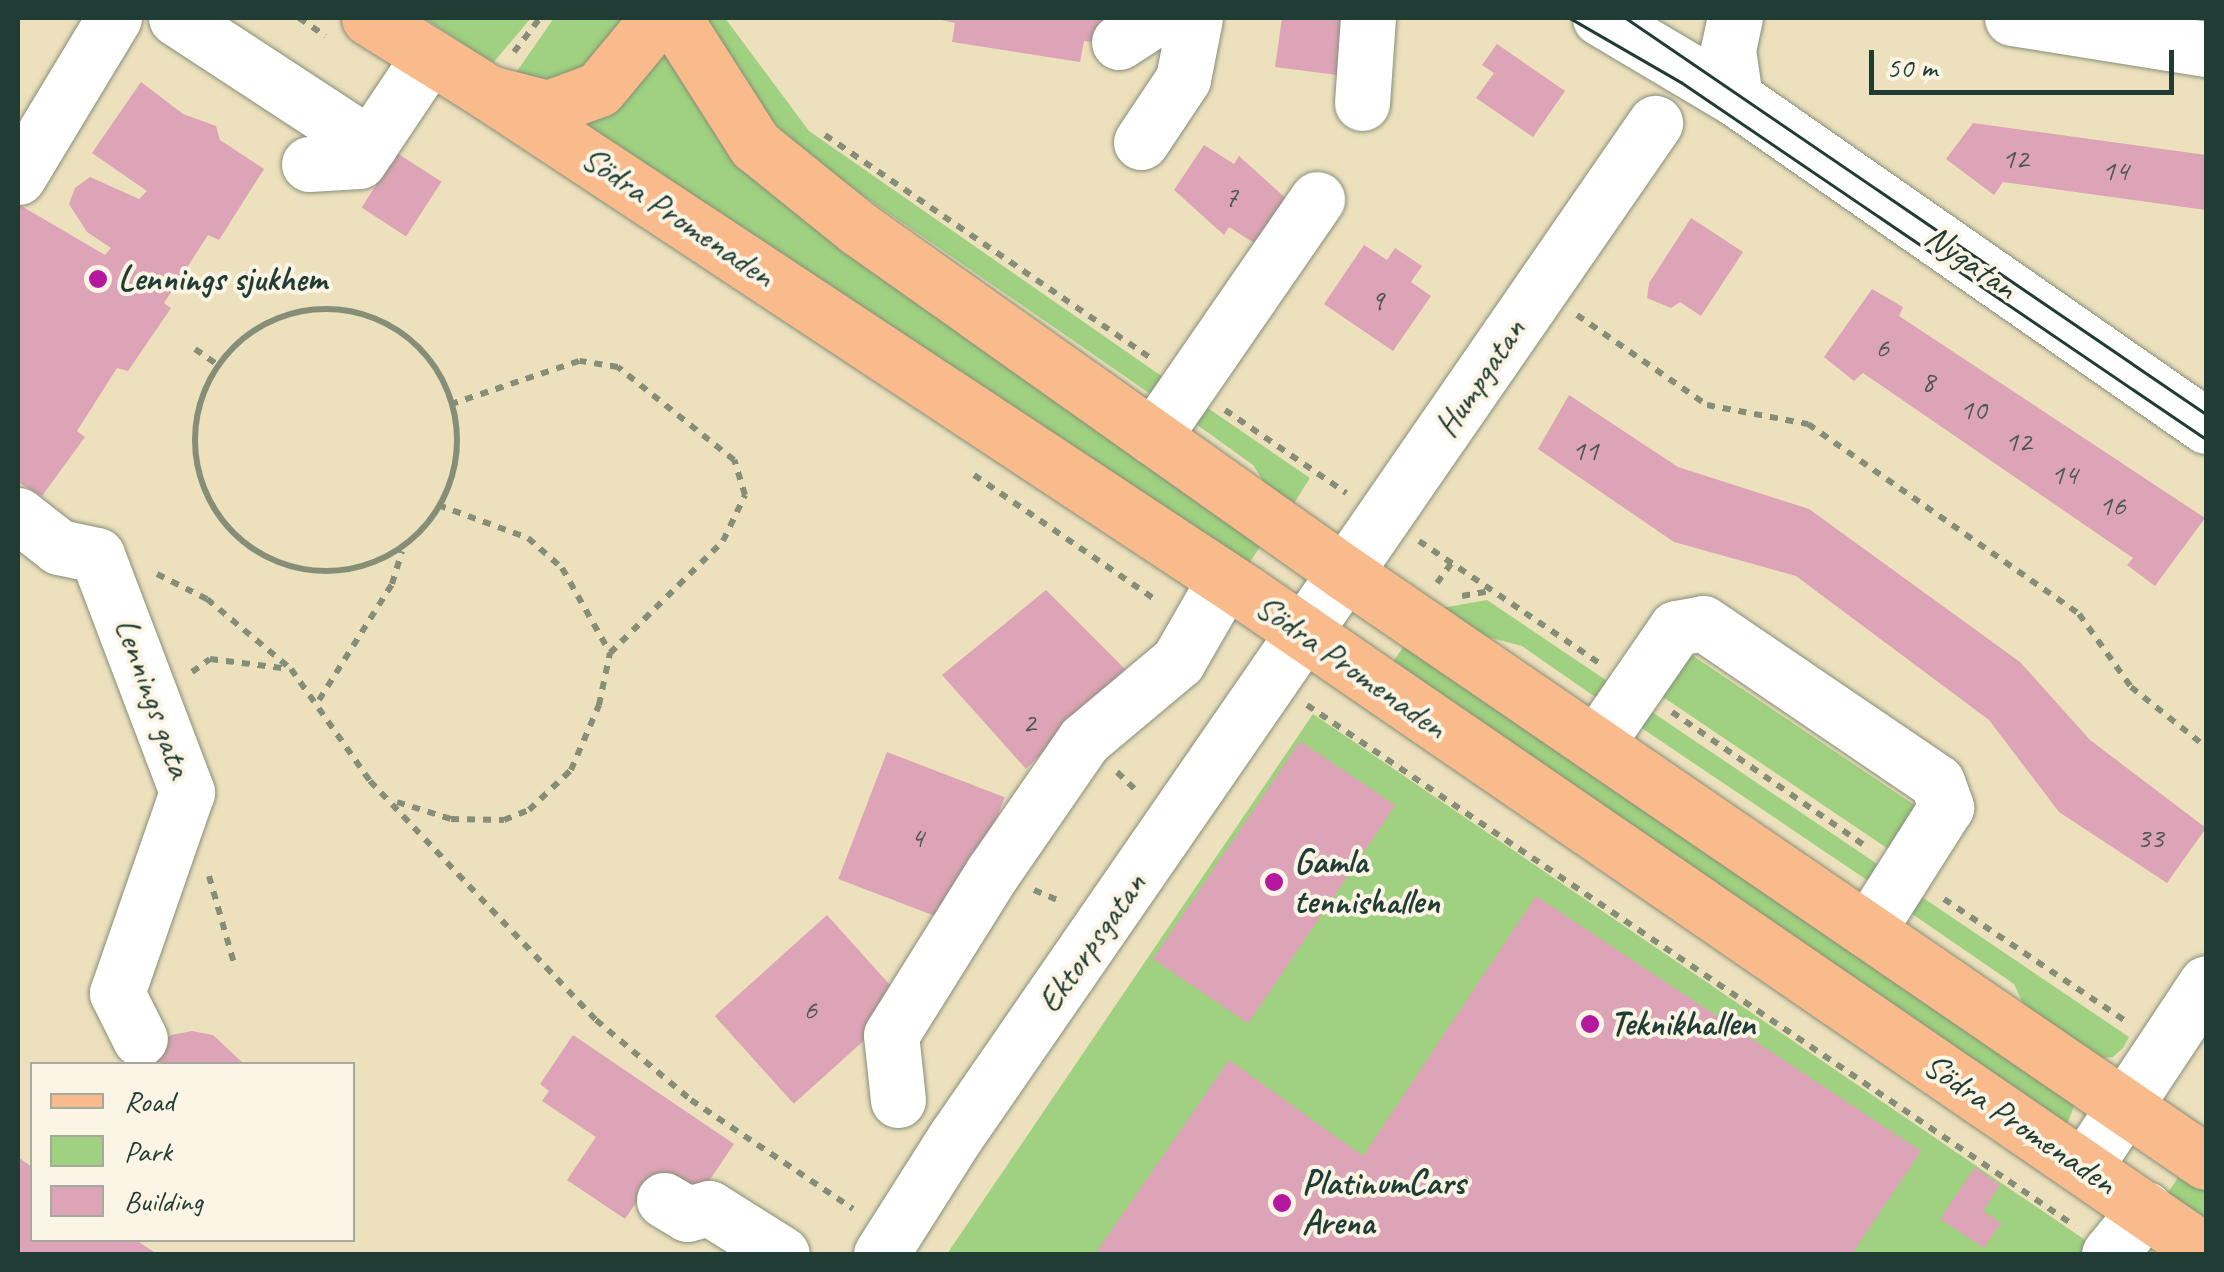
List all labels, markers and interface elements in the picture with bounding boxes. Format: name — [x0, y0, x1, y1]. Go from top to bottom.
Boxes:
scale bar — [1874, 30, 2179, 92]
text: 50 m — [1886, 48, 1937, 86]
street label: Södra Promenaden — [573, 137, 783, 297]
house number: 12 — [2002, 140, 2028, 176]
house number: 14 — [2102, 152, 2128, 188]
house number: 7 — [1224, 178, 1238, 214]
street label: Nygatan — [1917, 215, 2025, 309]
place label: Lennings sjukhem — [118, 258, 329, 300]
marker: Lennings sjukhem — [87, 268, 109, 290]
house number: 9 — [1370, 282, 1384, 318]
street label: Humpgatan — [1425, 311, 1535, 445]
house number: 6 — [1875, 329, 1889, 365]
house number: 8 — [1921, 363, 1935, 399]
house number: 10 — [1960, 391, 1986, 427]
house number: 12 — [2005, 423, 2031, 459]
house number: 11 — [1572, 432, 1598, 468]
house number: 14 — [2051, 456, 2077, 492]
house number: 16 — [2099, 487, 2125, 523]
street label: Södra Promenaden — [1247, 585, 1455, 749]
street label: Lennings gata — [105, 613, 201, 783]
house number: 2 — [1022, 704, 1036, 740]
house number: 4 — [910, 819, 924, 855]
house number: 33 — [2137, 819, 2163, 855]
place label: Gamla tennishallen — [1294, 841, 1440, 923]
street label: Ektorpsgatan — [1029, 865, 1155, 1021]
marker: Gamla tennishallen — [1263, 871, 1285, 893]
house number: 6 — [803, 991, 817, 1027]
place label: Teknikhallen — [1610, 1003, 1755, 1045]
marker: Teknikhallen — [1579, 1013, 1601, 1035]
street label: Södra Promenaden — [1915, 1044, 2125, 1204]
legend — [30, 1062, 355, 1242]
text: Road — [124, 1082, 174, 1120]
text: Park — [124, 1132, 172, 1170]
place label: PlatinumCars Arena — [1302, 1162, 1465, 1244]
text: Building — [124, 1182, 203, 1220]
marker: PlatinumCars Arena — [1271, 1192, 1293, 1214]

